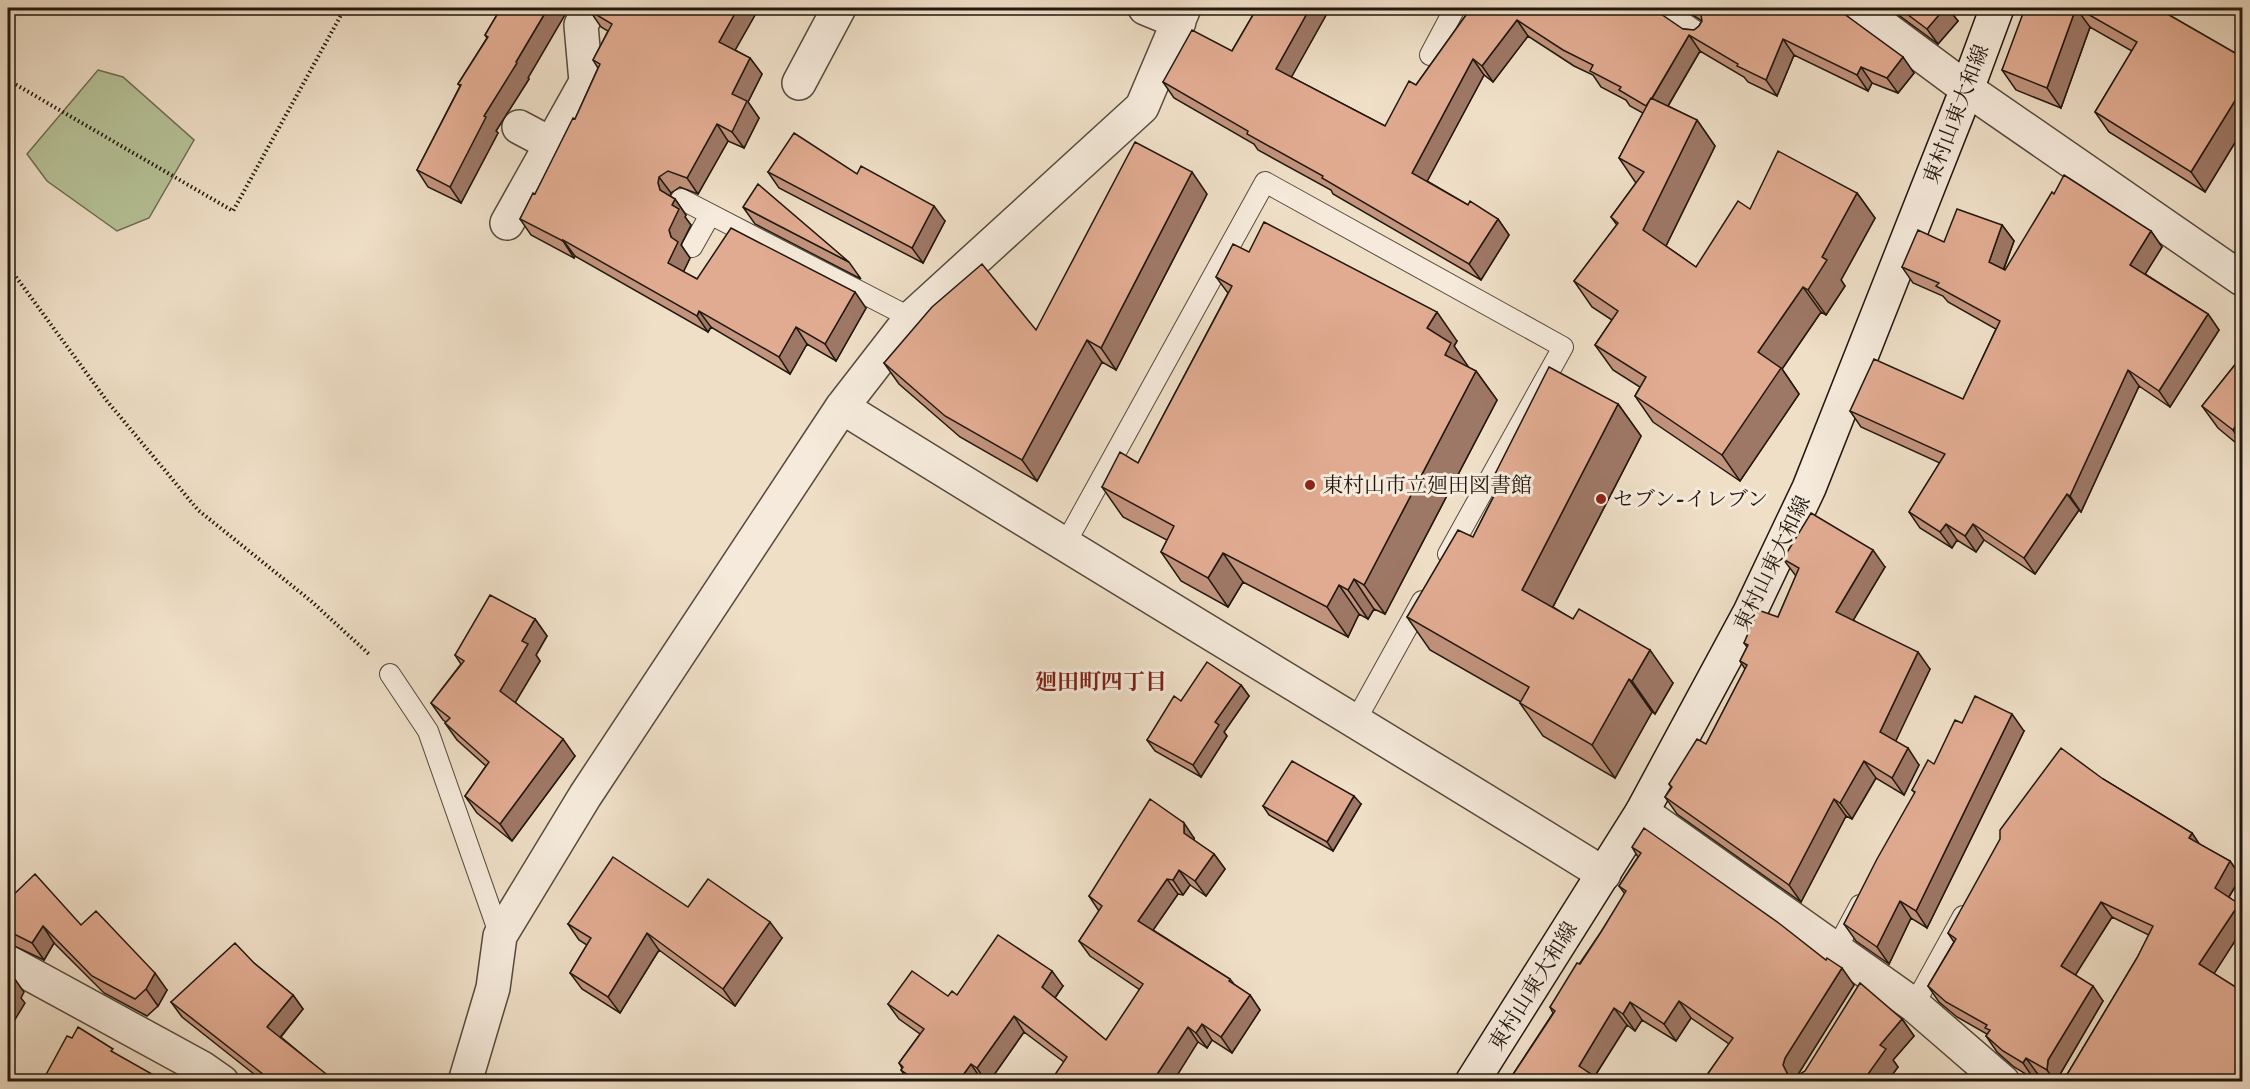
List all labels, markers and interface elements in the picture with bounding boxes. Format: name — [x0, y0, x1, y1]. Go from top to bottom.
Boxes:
street label: 東村山東大和線 — [1918, 41, 1996, 188]
place label: 東村山市立廻田図書館 — [1322, 473, 1532, 500]
marker: 東村山市立廻田図書館 — [1303, 478, 1317, 492]
place label: セブン-イレブン — [1613, 487, 1768, 514]
marker: セブン-イレブン — [1594, 492, 1608, 506]
street label: 東村山東大和線 — [1729, 492, 1818, 636]
district label: 廻田町四丁目 — [1035, 669, 1167, 697]
street label: 東村山東大和線 — [1484, 917, 1585, 1056]

